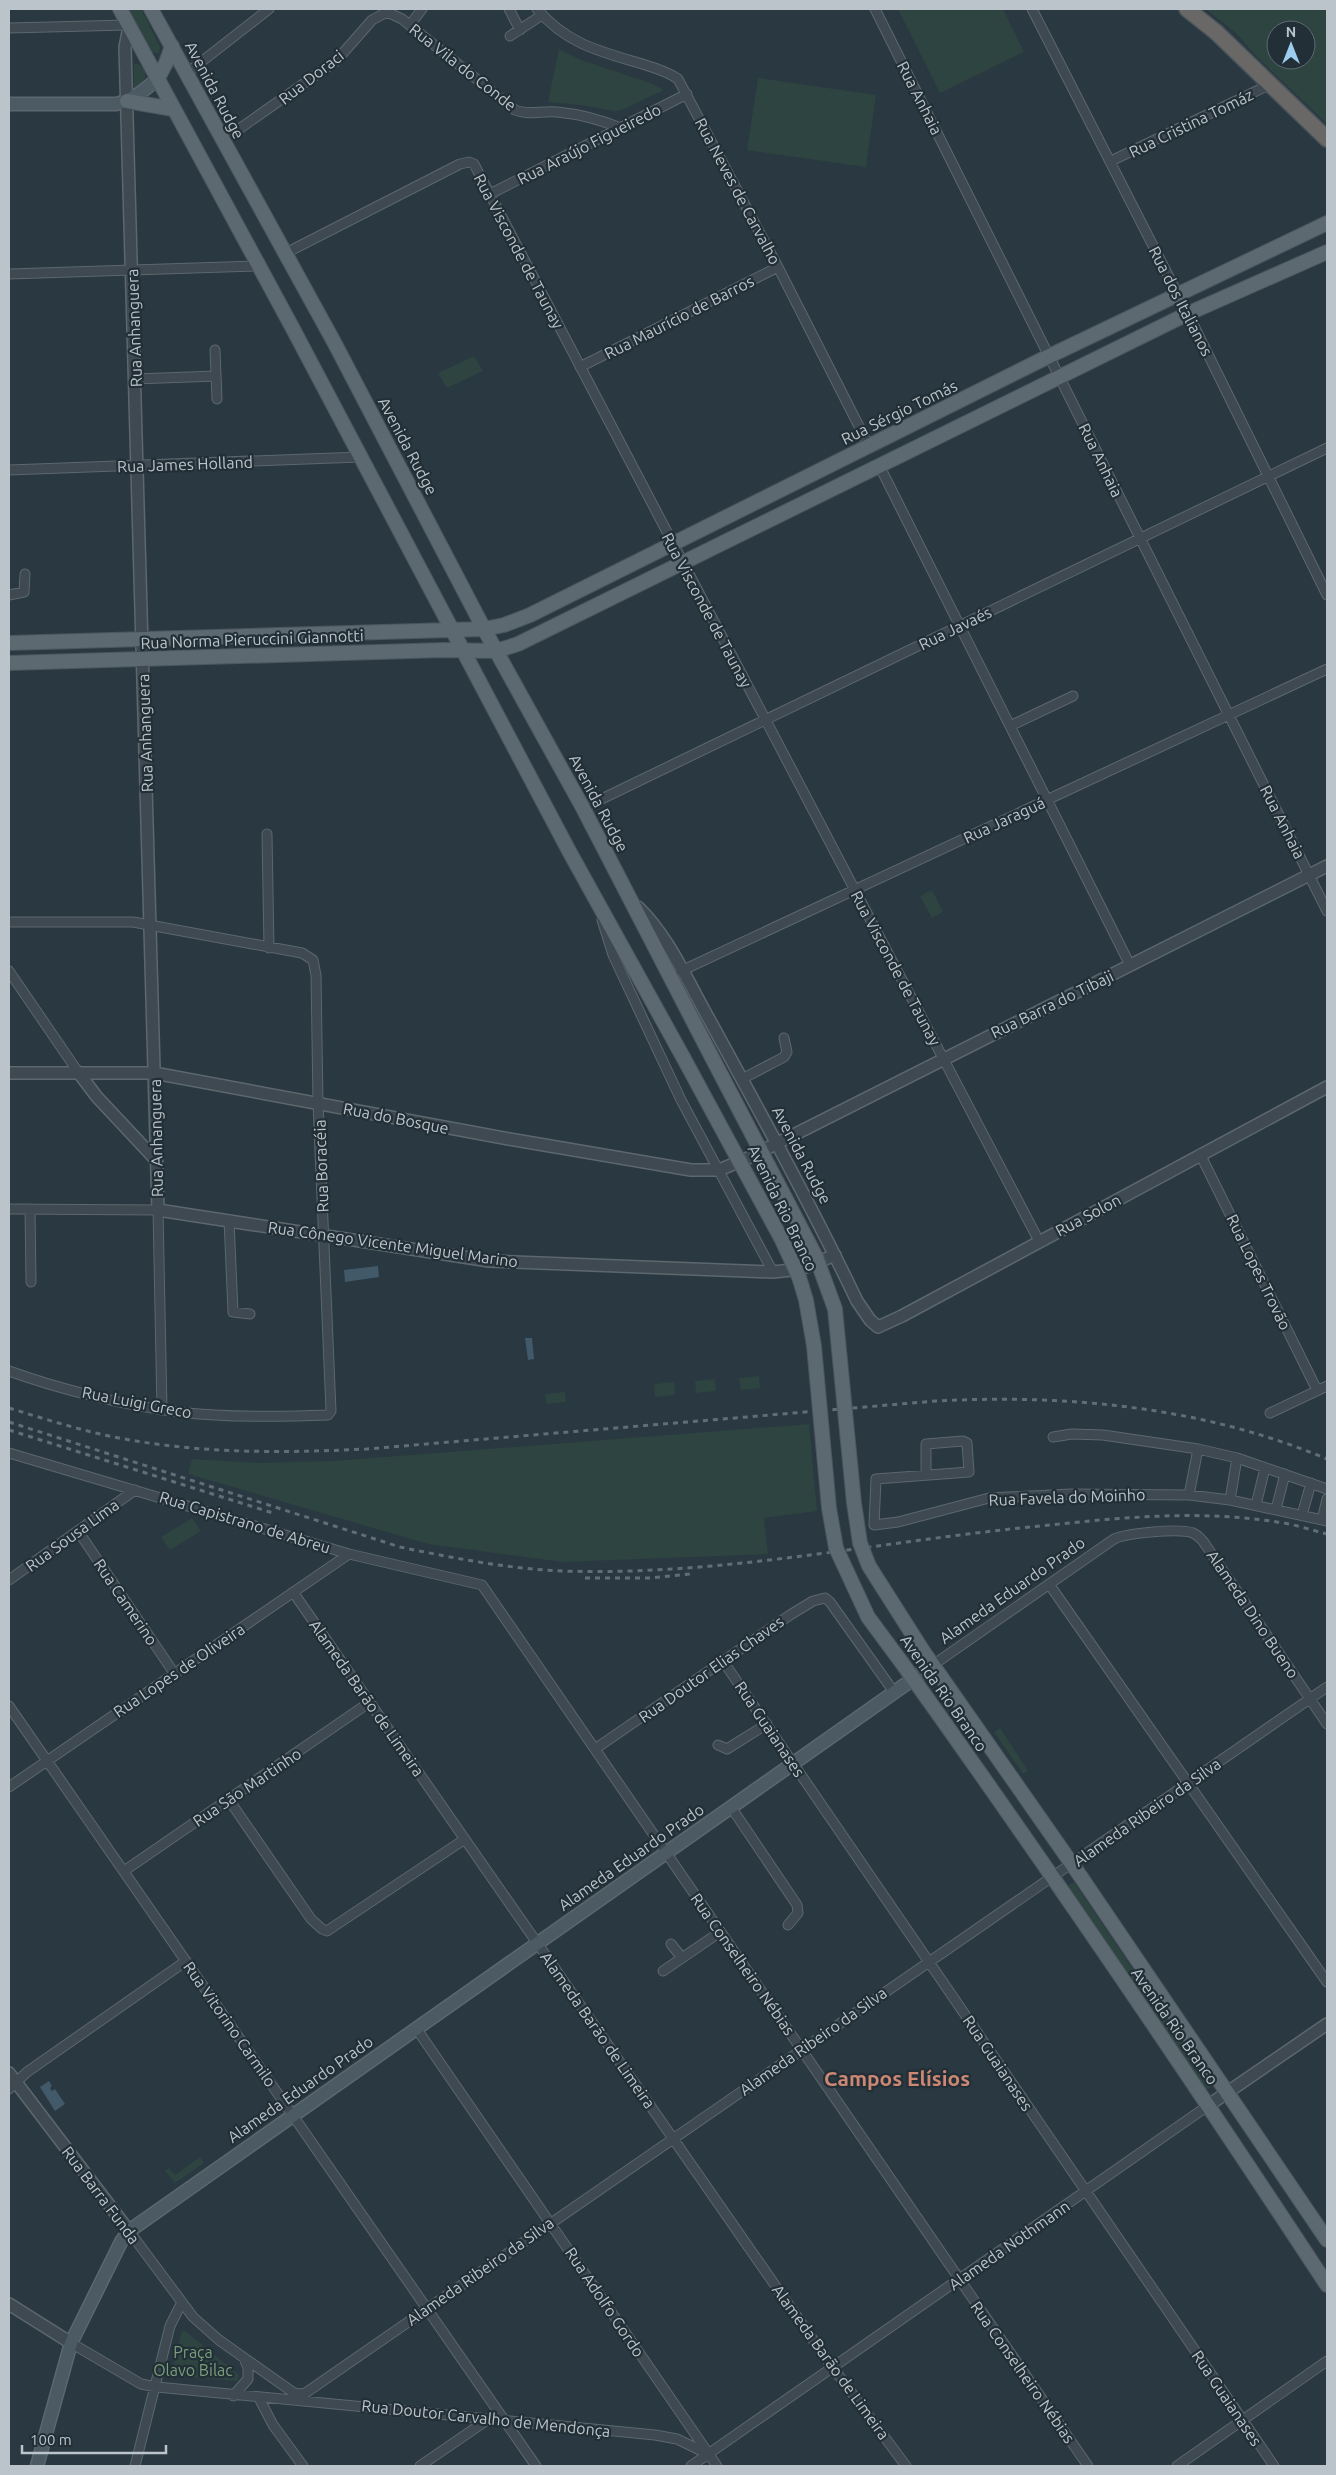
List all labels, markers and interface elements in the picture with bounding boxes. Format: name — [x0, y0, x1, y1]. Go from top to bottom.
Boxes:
street label: Rua Vila do Conde — [406, 20, 520, 114]
north arrow — [1266, 20, 1316, 70]
text: N — [1286, 24, 1296, 40]
street label: Avenida Rudge — [182, 38, 248, 142]
street label: Rua Doraci — [275, 46, 347, 108]
street label: Rua Anhaia — [894, 58, 946, 138]
street label: Rua Cristina Tomáz — [1126, 85, 1256, 161]
street label: Rua Araújo Figueiredo — [514, 100, 664, 188]
street label: Rua Neves de Carvalho — [692, 115, 784, 267]
street label: Rua Visconde de Taunay — [470, 170, 568, 332]
street label: Rua dos Italianos — [1146, 243, 1216, 359]
street label: Rua Anhanguera — [123, 268, 145, 388]
street label: Rua Maurício de Barros — [601, 271, 757, 363]
street label: Rua Sérgio Tomás — [838, 376, 960, 448]
street label: Avenida Rudge — [375, 394, 441, 498]
street label: Rua Anhaia — [1075, 420, 1127, 500]
street label: Rua James Holland — [117, 453, 253, 475]
street label: Rua Visconde de Taunay — [658, 529, 756, 691]
street label: Rua Javaés — [916, 603, 994, 653]
street label: Rua Norma Pieruccini Giannotti — [140, 626, 364, 652]
street label: Rua Anhanguera — [134, 673, 156, 793]
street label: Avenida Rudge — [566, 751, 632, 855]
street label: Rua Anhaia — [1257, 782, 1309, 862]
street label: Rua Jaraguá — [960, 793, 1048, 847]
street label: Rua Visconde de Taunay — [847, 887, 945, 1049]
street label: Rua Barra do Tibaji — [988, 966, 1116, 1042]
street label: Rua Anhanguera — [146, 1079, 166, 1197]
street label: Rua do Bosque — [342, 1099, 450, 1137]
street label: Avenida Rudge — [769, 1103, 835, 1207]
street label: Rua Boracéia — [310, 1119, 332, 1213]
street label: Avenida Rio Branco — [745, 1142, 821, 1274]
street label: Rua Solon — [1052, 1190, 1124, 1240]
street label: Rua Lopes Trovão — [1223, 1211, 1295, 1333]
street label: Rua Cônego Vicente Miguel Marino — [267, 1218, 519, 1270]
street label: Rua Luigi Greco — [81, 1383, 193, 1421]
street label: Rua Favela do Moinho — [988, 1485, 1146, 1509]
street label: Rua Capistrano de Abreu — [157, 1487, 333, 1557]
street label: Rua Sousa Lima — [22, 1495, 122, 1575]
street label: Alameda Eduardo Prado — [936, 1533, 1088, 1647]
street label: Alameda Dino Bueno — [1203, 1546, 1303, 1682]
street label: Rua Camerino — [91, 1555, 161, 1649]
street label: Rua Doutor Elias Chaves — [635, 1612, 787, 1726]
street label: Alameda Barão de Limeira — [306, 1616, 428, 1780]
street label: Rua Lopes de Oliveira — [110, 1619, 248, 1721]
street label: Avenida Rio Branco — [897, 1631, 991, 1755]
street label: Rua Guaianases — [731, 1678, 809, 1780]
street label: Rua São Martinho — [189, 1744, 305, 1830]
street label: Alameda Ribeiro da Silva — [1070, 1754, 1224, 1870]
street label: Alameda Eduardo Prado — [555, 1800, 707, 1914]
street label: Rua Conselheiro Nébias — [687, 1890, 799, 2038]
street label: Alameda Barão de Limeira — [537, 1948, 659, 2112]
street label: Rua Vitorino Carmilo — [180, 1958, 280, 2090]
street label: Avenida Rio Branco — [1128, 1964, 1222, 2088]
street label: Alameda Ribeiro da Silva — [736, 1983, 890, 2099]
street label: Rua Guaianases — [959, 2012, 1037, 2114]
street label: Alameda Eduardo Prado — [224, 2032, 376, 2146]
district label: Campos Elísios — [824, 2066, 970, 2090]
street label: Rua Barra Funda — [58, 2143, 144, 2247]
street label: Alameda Nothmann — [945, 2197, 1073, 2293]
street label: Alameda Ribeiro da Silva — [403, 2213, 557, 2329]
street label: Rua Adolfo Gordo — [562, 2244, 648, 2360]
street label: Alameda Barão de Limeira — [769, 2281, 893, 2443]
street label: Rua Conselheiro Nébias — [967, 2298, 1079, 2446]
park label: Praça Olavo Bilac — [153, 2343, 233, 2379]
street label: Rua Guaianases — [1188, 2347, 1266, 2449]
street label: Rua Doutor Carvalho de Mendonça — [361, 2396, 611, 2440]
scale bar — [22, 2422, 166, 2454]
text: 100 m — [30, 2431, 72, 2448]

